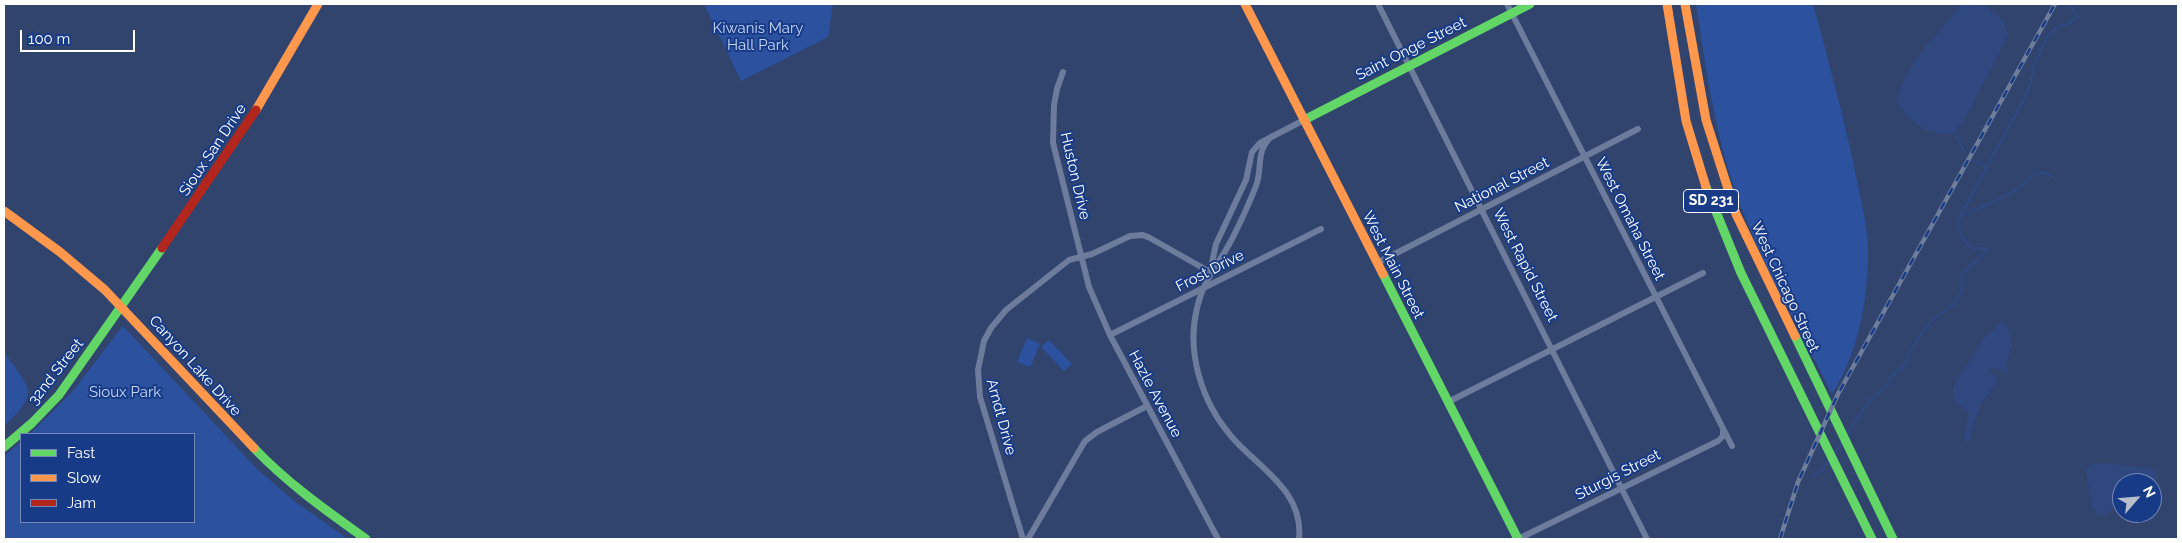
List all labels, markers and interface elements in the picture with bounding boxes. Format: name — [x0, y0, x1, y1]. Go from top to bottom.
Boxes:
street label: Saint Onge Street — [1353, 13, 1469, 85]
park label: Kiwanis Mary Hall Park — [713, 19, 803, 54]
scale bar — [22, 20, 138, 52]
text: 100 m — [28, 30, 70, 48]
street label: Sioux San Drive — [176, 101, 250, 199]
street label: Huston Drive — [1056, 130, 1094, 222]
street label: National Street — [1452, 154, 1552, 216]
street label: West Omaha Street — [1591, 155, 1669, 283]
road number: SD 231 — [1684, 190, 1738, 212]
street label: West Rapid Street — [1489, 205, 1561, 325]
street label: West Main Street — [1358, 208, 1428, 322]
street label: West Chicago Street — [1747, 219, 1823, 355]
street label: Frost Drive — [1173, 246, 1247, 296]
street label: Canyon Lake Drive — [145, 312, 245, 420]
street label: 32nd Street — [24, 335, 88, 409]
street label: Hazle Avenue — [1125, 347, 1185, 441]
street label: Arndt Drive — [982, 377, 1020, 457]
park label: Sioux Park — [89, 383, 161, 401]
legend — [20, 433, 195, 523]
text: Fast — [67, 444, 95, 462]
street label: Sturgis Street — [1572, 446, 1664, 504]
text: Slow — [67, 469, 101, 487]
north arrow — [2112, 473, 2162, 523]
text: N — [2140, 483, 2159, 500]
text: Jam — [67, 494, 96, 512]

